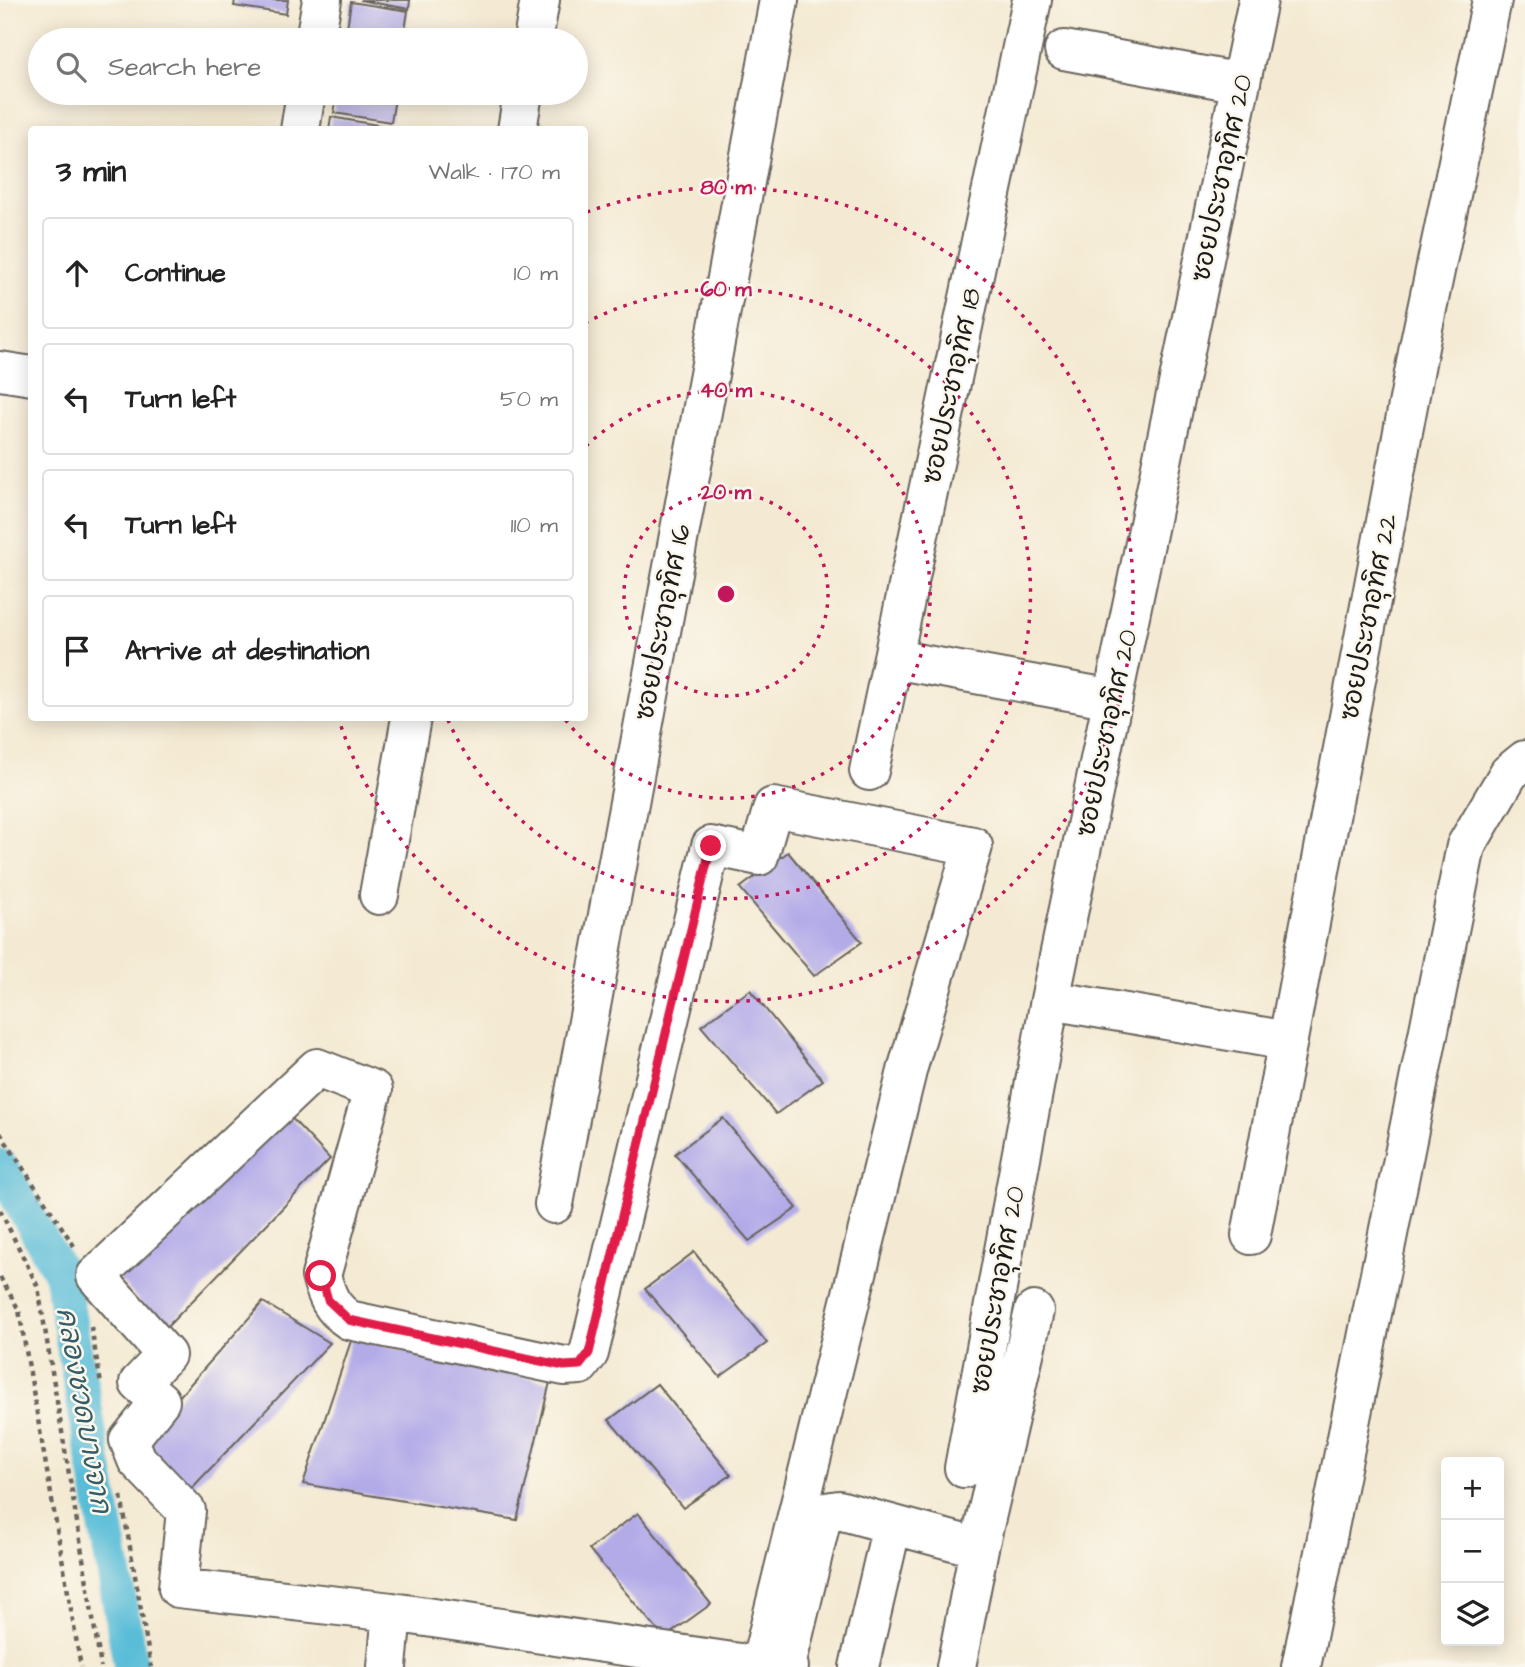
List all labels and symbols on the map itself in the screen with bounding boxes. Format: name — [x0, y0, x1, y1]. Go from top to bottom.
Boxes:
street label: ซอยประชาอุทิศ 20 — [1182, 71, 1261, 285]
text: 80 m — [700, 173, 752, 202]
text: 60 m — [700, 275, 752, 304]
street label: ซอยประชาอุทิศ 18 — [914, 285, 990, 488]
text: 40 m — [700, 376, 753, 405]
text: 20 m — [700, 478, 752, 507]
street label: ซอยประชาอุทิศ 22 — [1331, 511, 1407, 723]
street label: ซอยประชาอุทิศ 16 — [626, 521, 700, 723]
centre of rings — [714, 582, 738, 606]
street label: ซอยประชาอุทิศ 20 — [1067, 626, 1146, 840]
route end — [695, 830, 726, 861]
street label: ซอยประชาอุทิศ 20 — [962, 1183, 1034, 1397]
route start — [305, 1260, 336, 1291]
water label: คลองชวดบางจาก — [46, 1304, 121, 1518]

